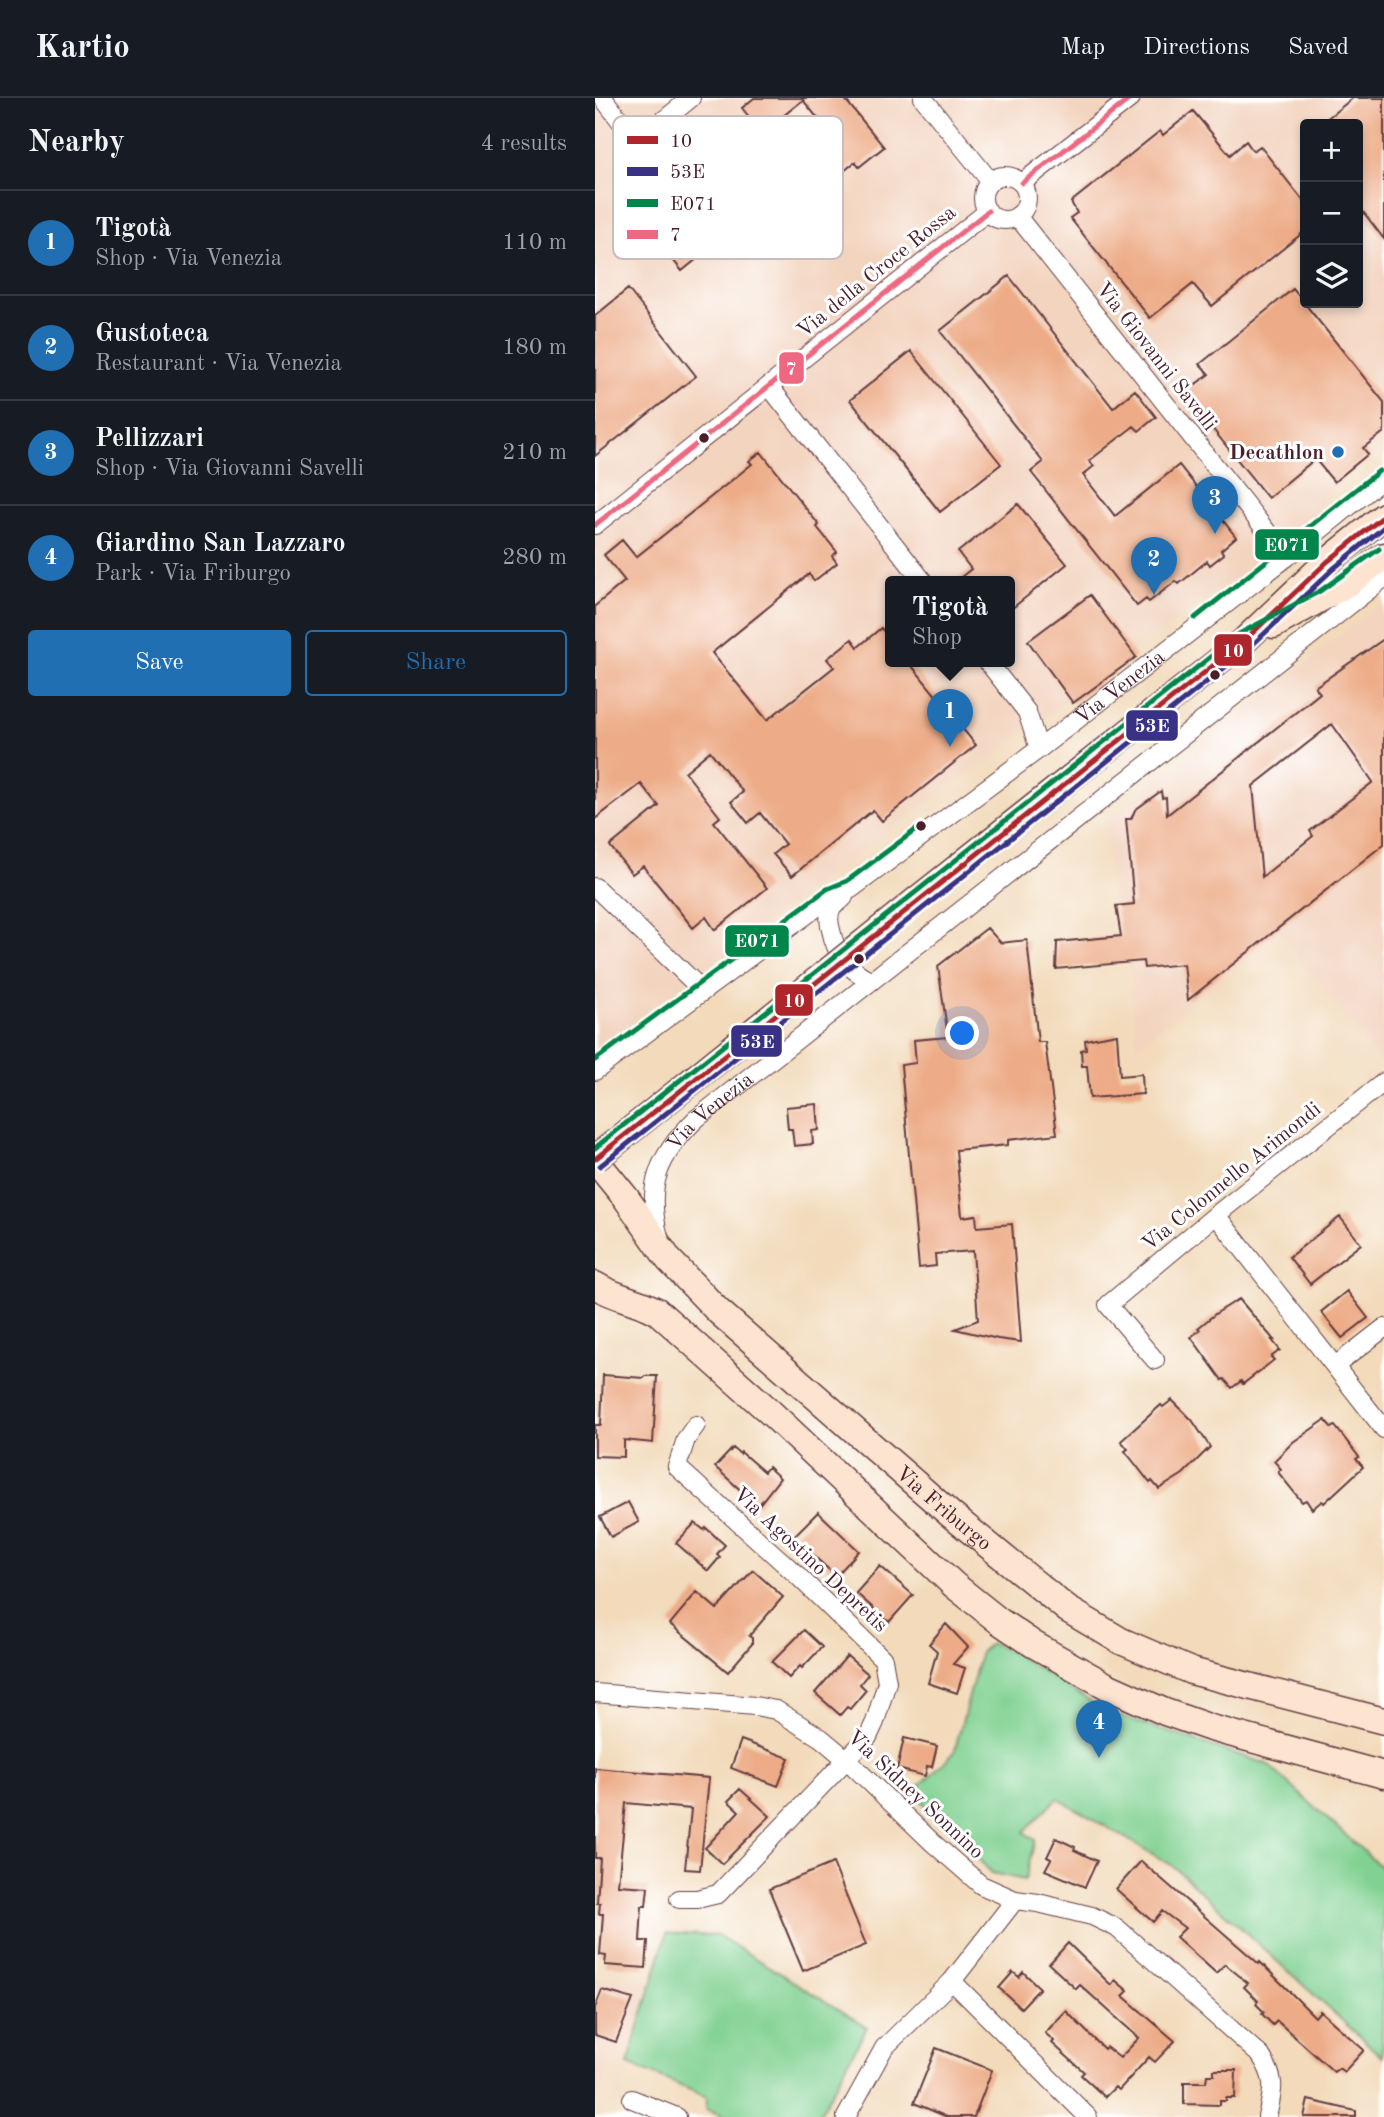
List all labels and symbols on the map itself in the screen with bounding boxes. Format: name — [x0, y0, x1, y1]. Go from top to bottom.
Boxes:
legend — [613, 116, 843, 259]
text: 10 — [670, 133, 692, 152]
text: 53E — [670, 164, 705, 183]
text: E071 — [670, 196, 716, 215]
street label: Via della Croce Rossa — [794, 202, 960, 342]
text: 7 — [670, 227, 681, 246]
street label: Via Giovanni Savelli — [1091, 279, 1220, 435]
line badge: 7 — [778, 351, 805, 385]
text: 7 — [785, 361, 797, 380]
unlabelled marker — [697, 431, 711, 445]
place label: Decathlon — [1229, 443, 1324, 464]
marker: Decathlon — [1330, 444, 1346, 460]
pin: 3 — [1192, 476, 1238, 534]
line badge: E071 — [1254, 528, 1320, 561]
pin: 2 — [1131, 537, 1177, 595]
text: E071 — [1264, 537, 1310, 556]
line badge: 10 — [1213, 633, 1253, 667]
text: 10 — [1222, 643, 1244, 662]
street label: Via Venezia — [1071, 647, 1169, 729]
unlabelled marker — [1208, 668, 1222, 682]
pin: 1 — [927, 689, 973, 747]
line badge: 53E — [1125, 709, 1179, 742]
text: 53E — [1134, 718, 1170, 737]
unlabelled marker — [914, 819, 928, 833]
line badge: E071 — [724, 924, 790, 958]
text: E071 — [734, 933, 780, 952]
unlabelled marker — [852, 952, 866, 966]
line badge: 10 — [774, 983, 814, 1017]
text: 10 — [783, 993, 805, 1012]
your location — [945, 1016, 979, 1050]
line badge: 53E — [730, 1024, 783, 1058]
text: 53E — [739, 1034, 775, 1053]
street label: Via Venezia — [664, 1069, 758, 1155]
street label: Via Colonnello Arimondi — [1139, 1099, 1325, 1256]
street label: Via Friburgo — [891, 1463, 995, 1555]
street label: Via Agostino Depretis — [729, 1483, 891, 1637]
pin: 4 — [1076, 1700, 1122, 1758]
street label: Via Sidney Sonnino — [843, 1727, 987, 1864]

